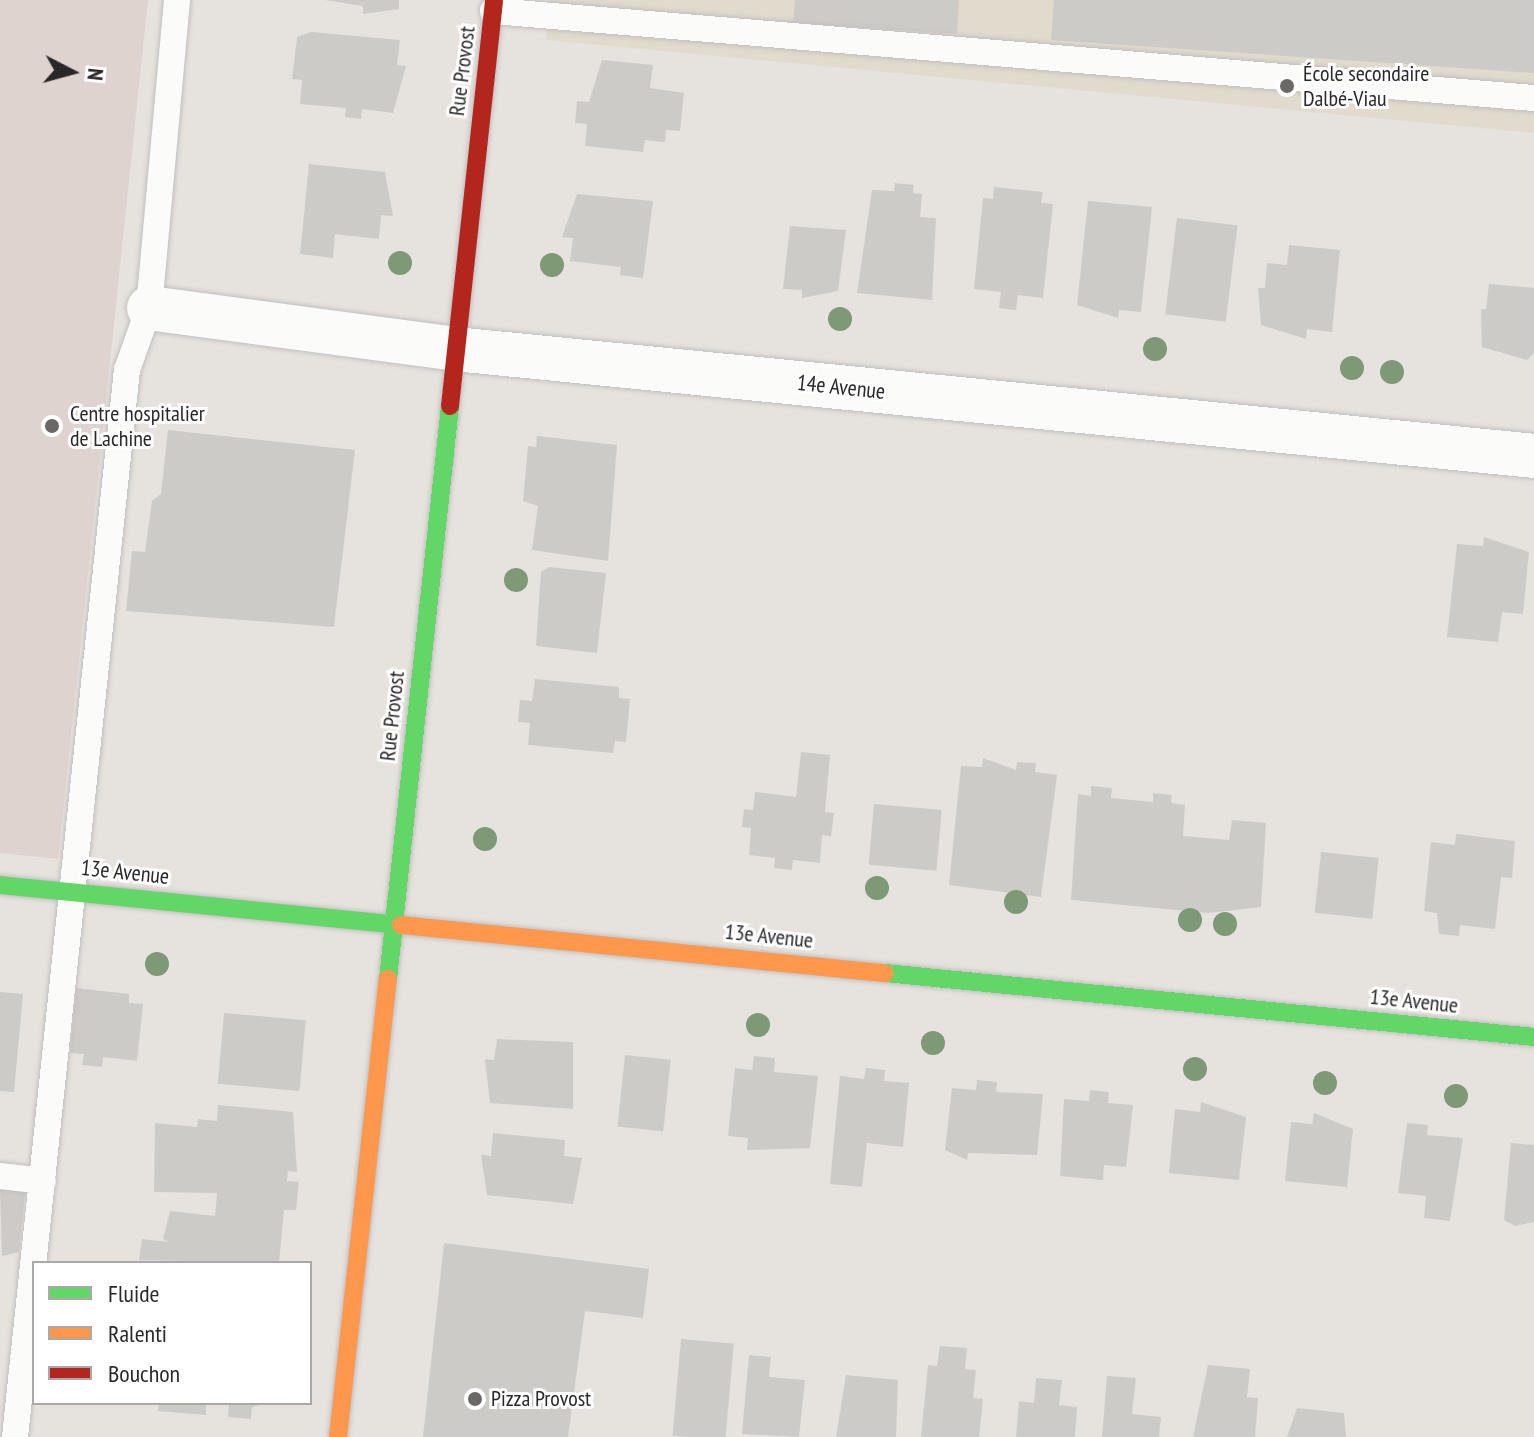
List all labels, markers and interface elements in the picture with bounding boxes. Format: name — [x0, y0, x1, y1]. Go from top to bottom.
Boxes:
street label: Rue Provost — [443, 25, 481, 117]
north arrow — [32, 32, 112, 112]
place label: École secondaire Dalbé-Viau — [1303, 60, 1429, 112]
text: N — [81, 67, 110, 82]
marker: École secondaire Dalbé-Viau — [1278, 77, 1296, 95]
street label: 14e Avenue — [795, 369, 887, 405]
place label: Centre hospitalier de Lachine — [70, 400, 205, 452]
marker: Centre hospitalier de Lachine — [41, 415, 63, 437]
street label: Rue Provost — [374, 670, 410, 762]
street label: 13e Avenue — [79, 854, 171, 890]
street label: 13e Avenue — [723, 918, 815, 954]
street label: 13e Avenue — [1368, 983, 1460, 1019]
legend — [32, 1261, 312, 1405]
text: Fluide — [108, 1278, 159, 1309]
text: Ralenti — [108, 1318, 167, 1349]
text: Bouchon — [108, 1358, 180, 1389]
place label: Pizza Provost — [491, 1386, 591, 1412]
marker: Pizza Provost — [466, 1390, 484, 1408]

